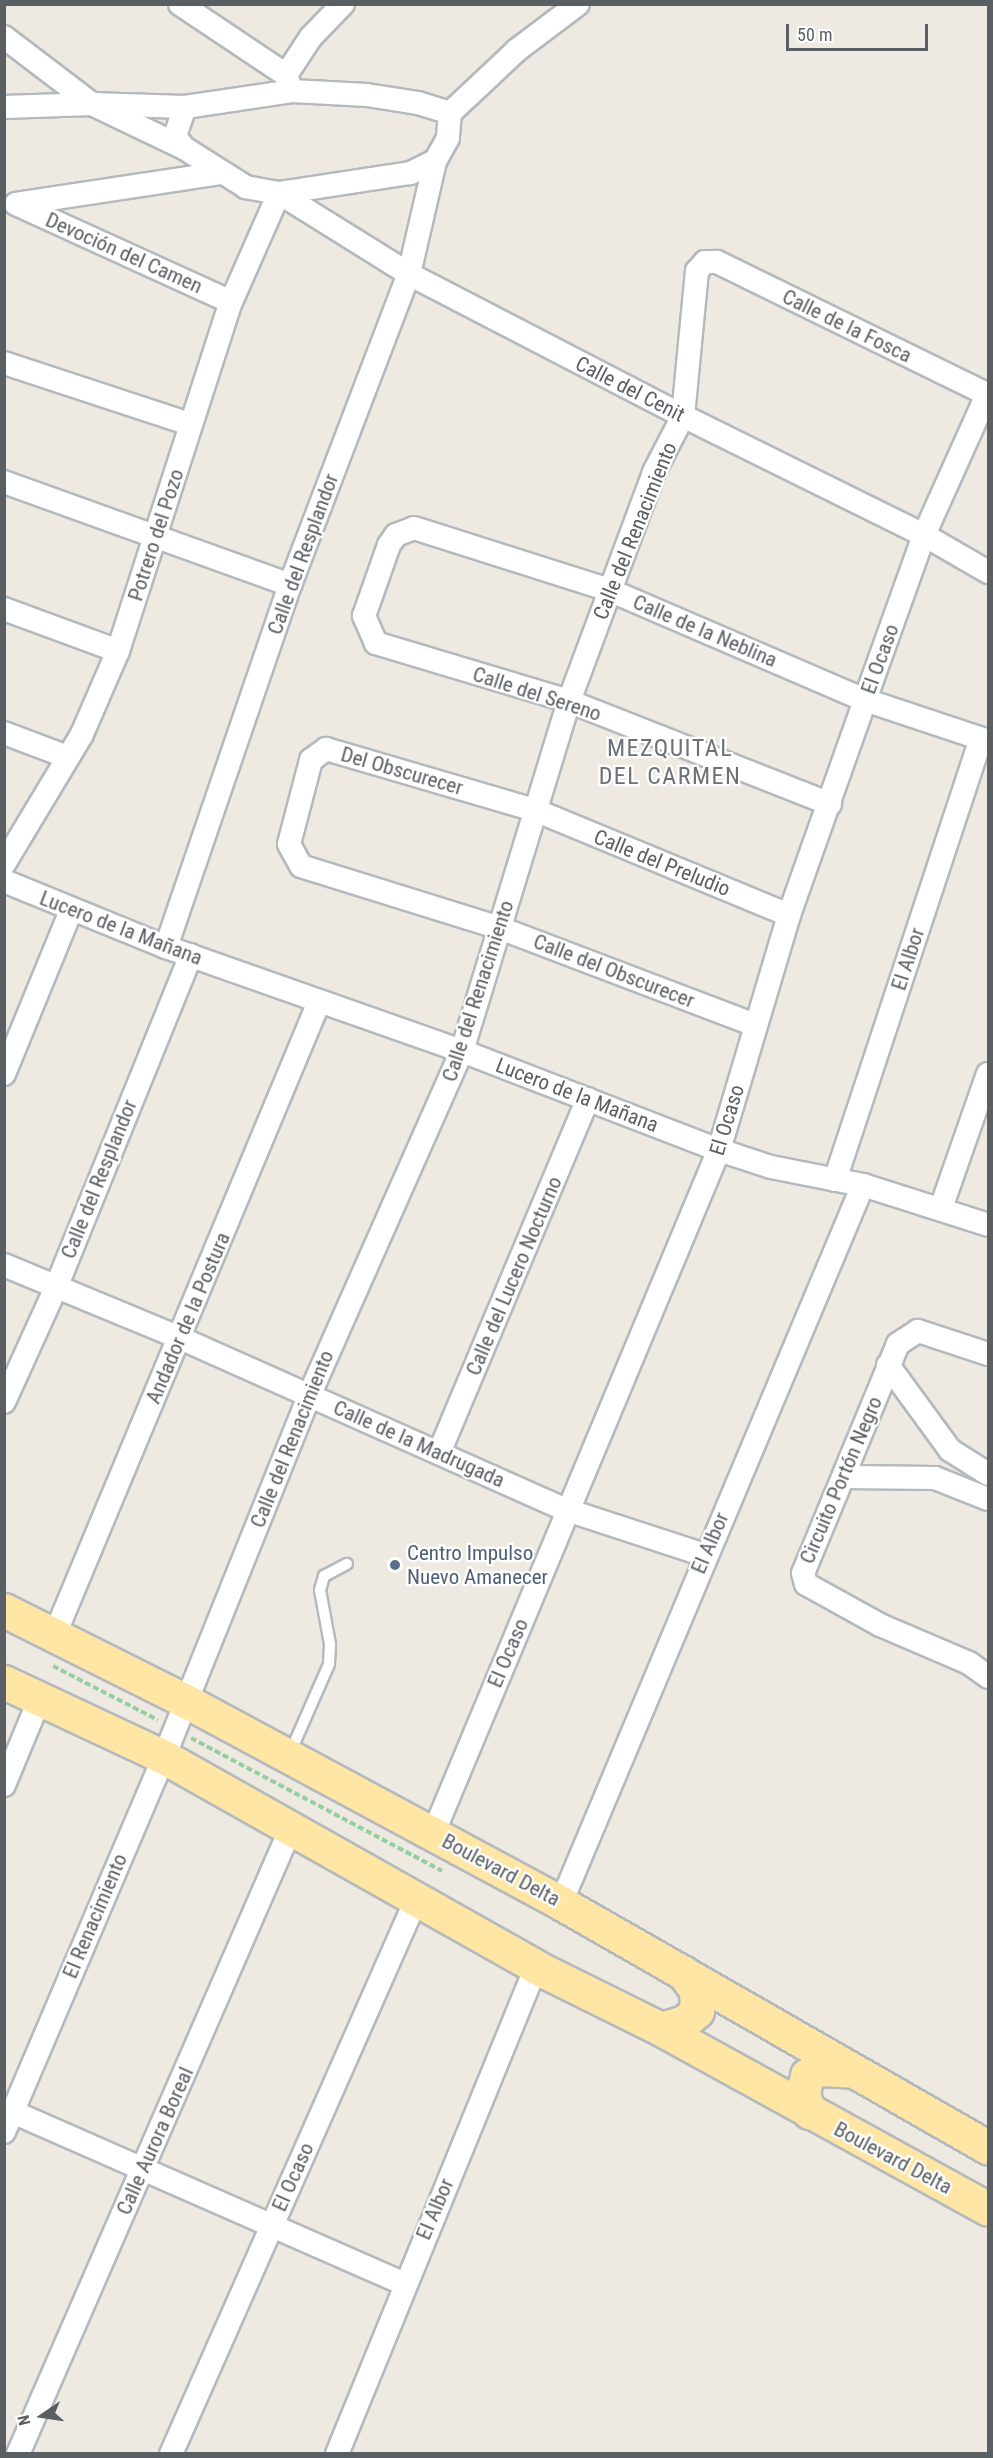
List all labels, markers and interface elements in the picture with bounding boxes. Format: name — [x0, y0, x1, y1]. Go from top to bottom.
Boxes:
scale bar — [789, 12, 932, 50]
text: 50 m — [797, 24, 832, 45]
street label: Devoción del Camen — [42, 207, 206, 299]
street label: Calle de la Fosca — [778, 284, 916, 368]
street label: Calle del Cenit — [571, 351, 689, 427]
street label: Calle del Renacimiento — [588, 439, 682, 623]
street label: Potrero del Pozo — [123, 466, 189, 604]
street label: Calle del Resplandor — [262, 470, 344, 638]
street label: Calle de la Neblina — [629, 589, 781, 673]
street label: El Ocaso — [856, 621, 904, 697]
street label: Calle del Sereno — [470, 661, 604, 727]
district label: MEZQUITAL DEL CARMEN — [599, 735, 741, 791]
street label: Del Obscurecer — [338, 742, 466, 800]
street label: Calle del Preludio — [590, 824, 734, 902]
street label: Lucero de la Mañana — [36, 885, 206, 971]
street label: Calle del Renacimiento — [437, 897, 519, 1085]
street label: El Albor — [886, 925, 930, 993]
street label: Calle del Obscurecer — [530, 929, 698, 1013]
street label: Lucero de la Mañana — [492, 1052, 662, 1138]
street label: El Ocaso — [704, 1082, 750, 1158]
street label: Calle del Resplandor — [56, 1096, 142, 1262]
street label: Calle del Lucero Nocturno — [461, 1173, 567, 1379]
street label: Andador de la Postura — [141, 1229, 235, 1407]
street label: Calle del Renacimiento — [245, 1347, 339, 1531]
street label: Circuito Portón Negro — [794, 1393, 888, 1567]
street label: Calle de la Madrugada — [329, 1395, 509, 1493]
street label: El Albor — [686, 1508, 734, 1578]
place label: Centro Impulso Nuevo Amanecer — [407, 1540, 548, 1590]
marker: Centro Impulso Nuevo Amanecer — [388, 1558, 402, 1572]
street label: El Ocaso — [482, 1615, 534, 1691]
street label: Boulevard Delta — [438, 1828, 564, 1912]
street label: El Renacimiento — [57, 1850, 133, 1982]
street label: Calle Aurora Boreal — [111, 2063, 199, 2219]
street label: Boulevard Delta — [830, 2116, 956, 2200]
street label: El Ocaso — [267, 2139, 319, 2215]
street label: El Albor — [411, 2174, 459, 2244]
north arrow — [12, 2386, 72, 2446]
text: N — [14, 2413, 34, 2427]

